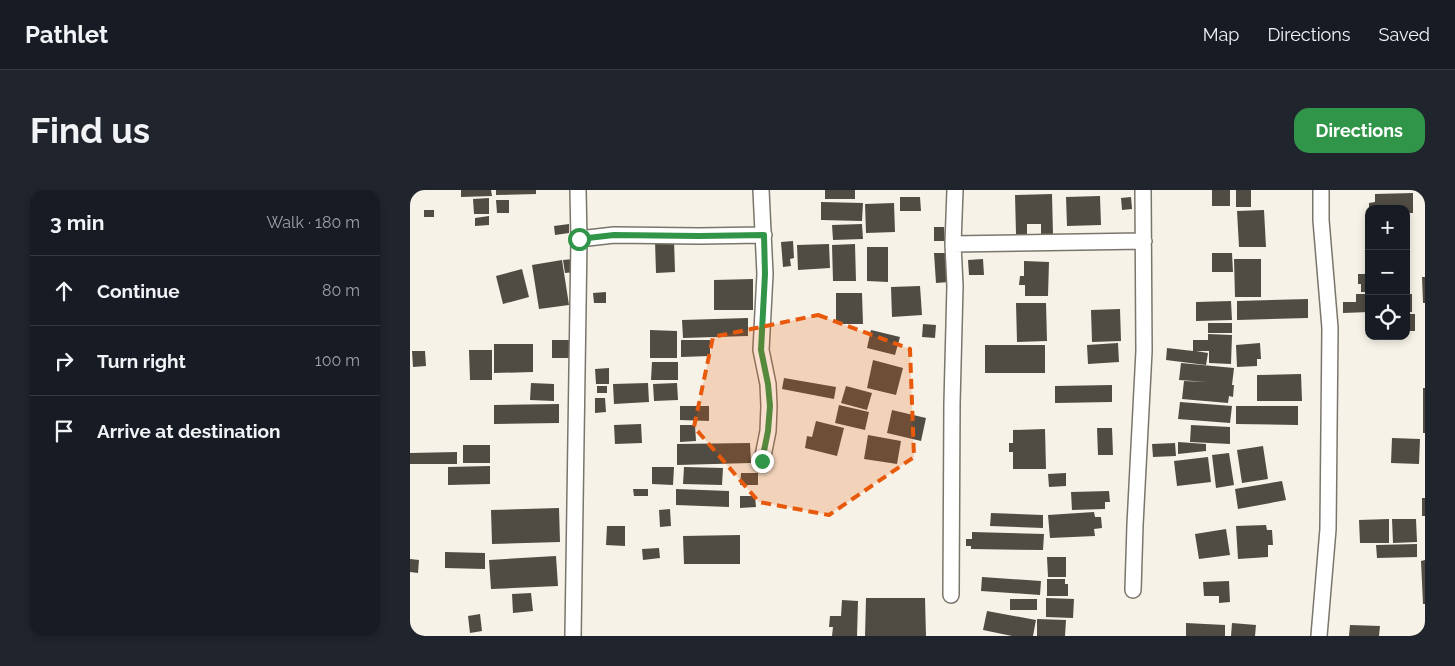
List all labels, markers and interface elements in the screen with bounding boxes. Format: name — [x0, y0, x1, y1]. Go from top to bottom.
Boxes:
text: Pathlet — [25, 20, 108, 49]
text: Map — [1203, 24, 1239, 45]
text: Directions — [1267, 24, 1351, 45]
text: Saved — [1379, 24, 1430, 45]
button: Directions — [1294, 108, 1425, 153]
text: Find us — [30, 110, 150, 151]
map controls — [1365, 205, 1410, 340]
button: + — [1365, 205, 1410, 250]
text: 3 min — [50, 210, 104, 235]
text: Walk · 180 m — [266, 213, 360, 232]
route start — [568, 228, 591, 251]
button: − — [1365, 250, 1410, 295]
icon: ahead — [50, 277, 78, 305]
text: Continue — [97, 280, 180, 302]
text: 80 m — [322, 281, 360, 300]
button: locate — [1365, 295, 1410, 340]
icon: right — [50, 347, 78, 375]
text: Turn right — [97, 350, 186, 372]
text: 100 m — [315, 351, 360, 370]
icon: arrive — [50, 417, 78, 445]
text: Arrive at destination — [97, 420, 281, 442]
route end — [751, 450, 774, 473]

